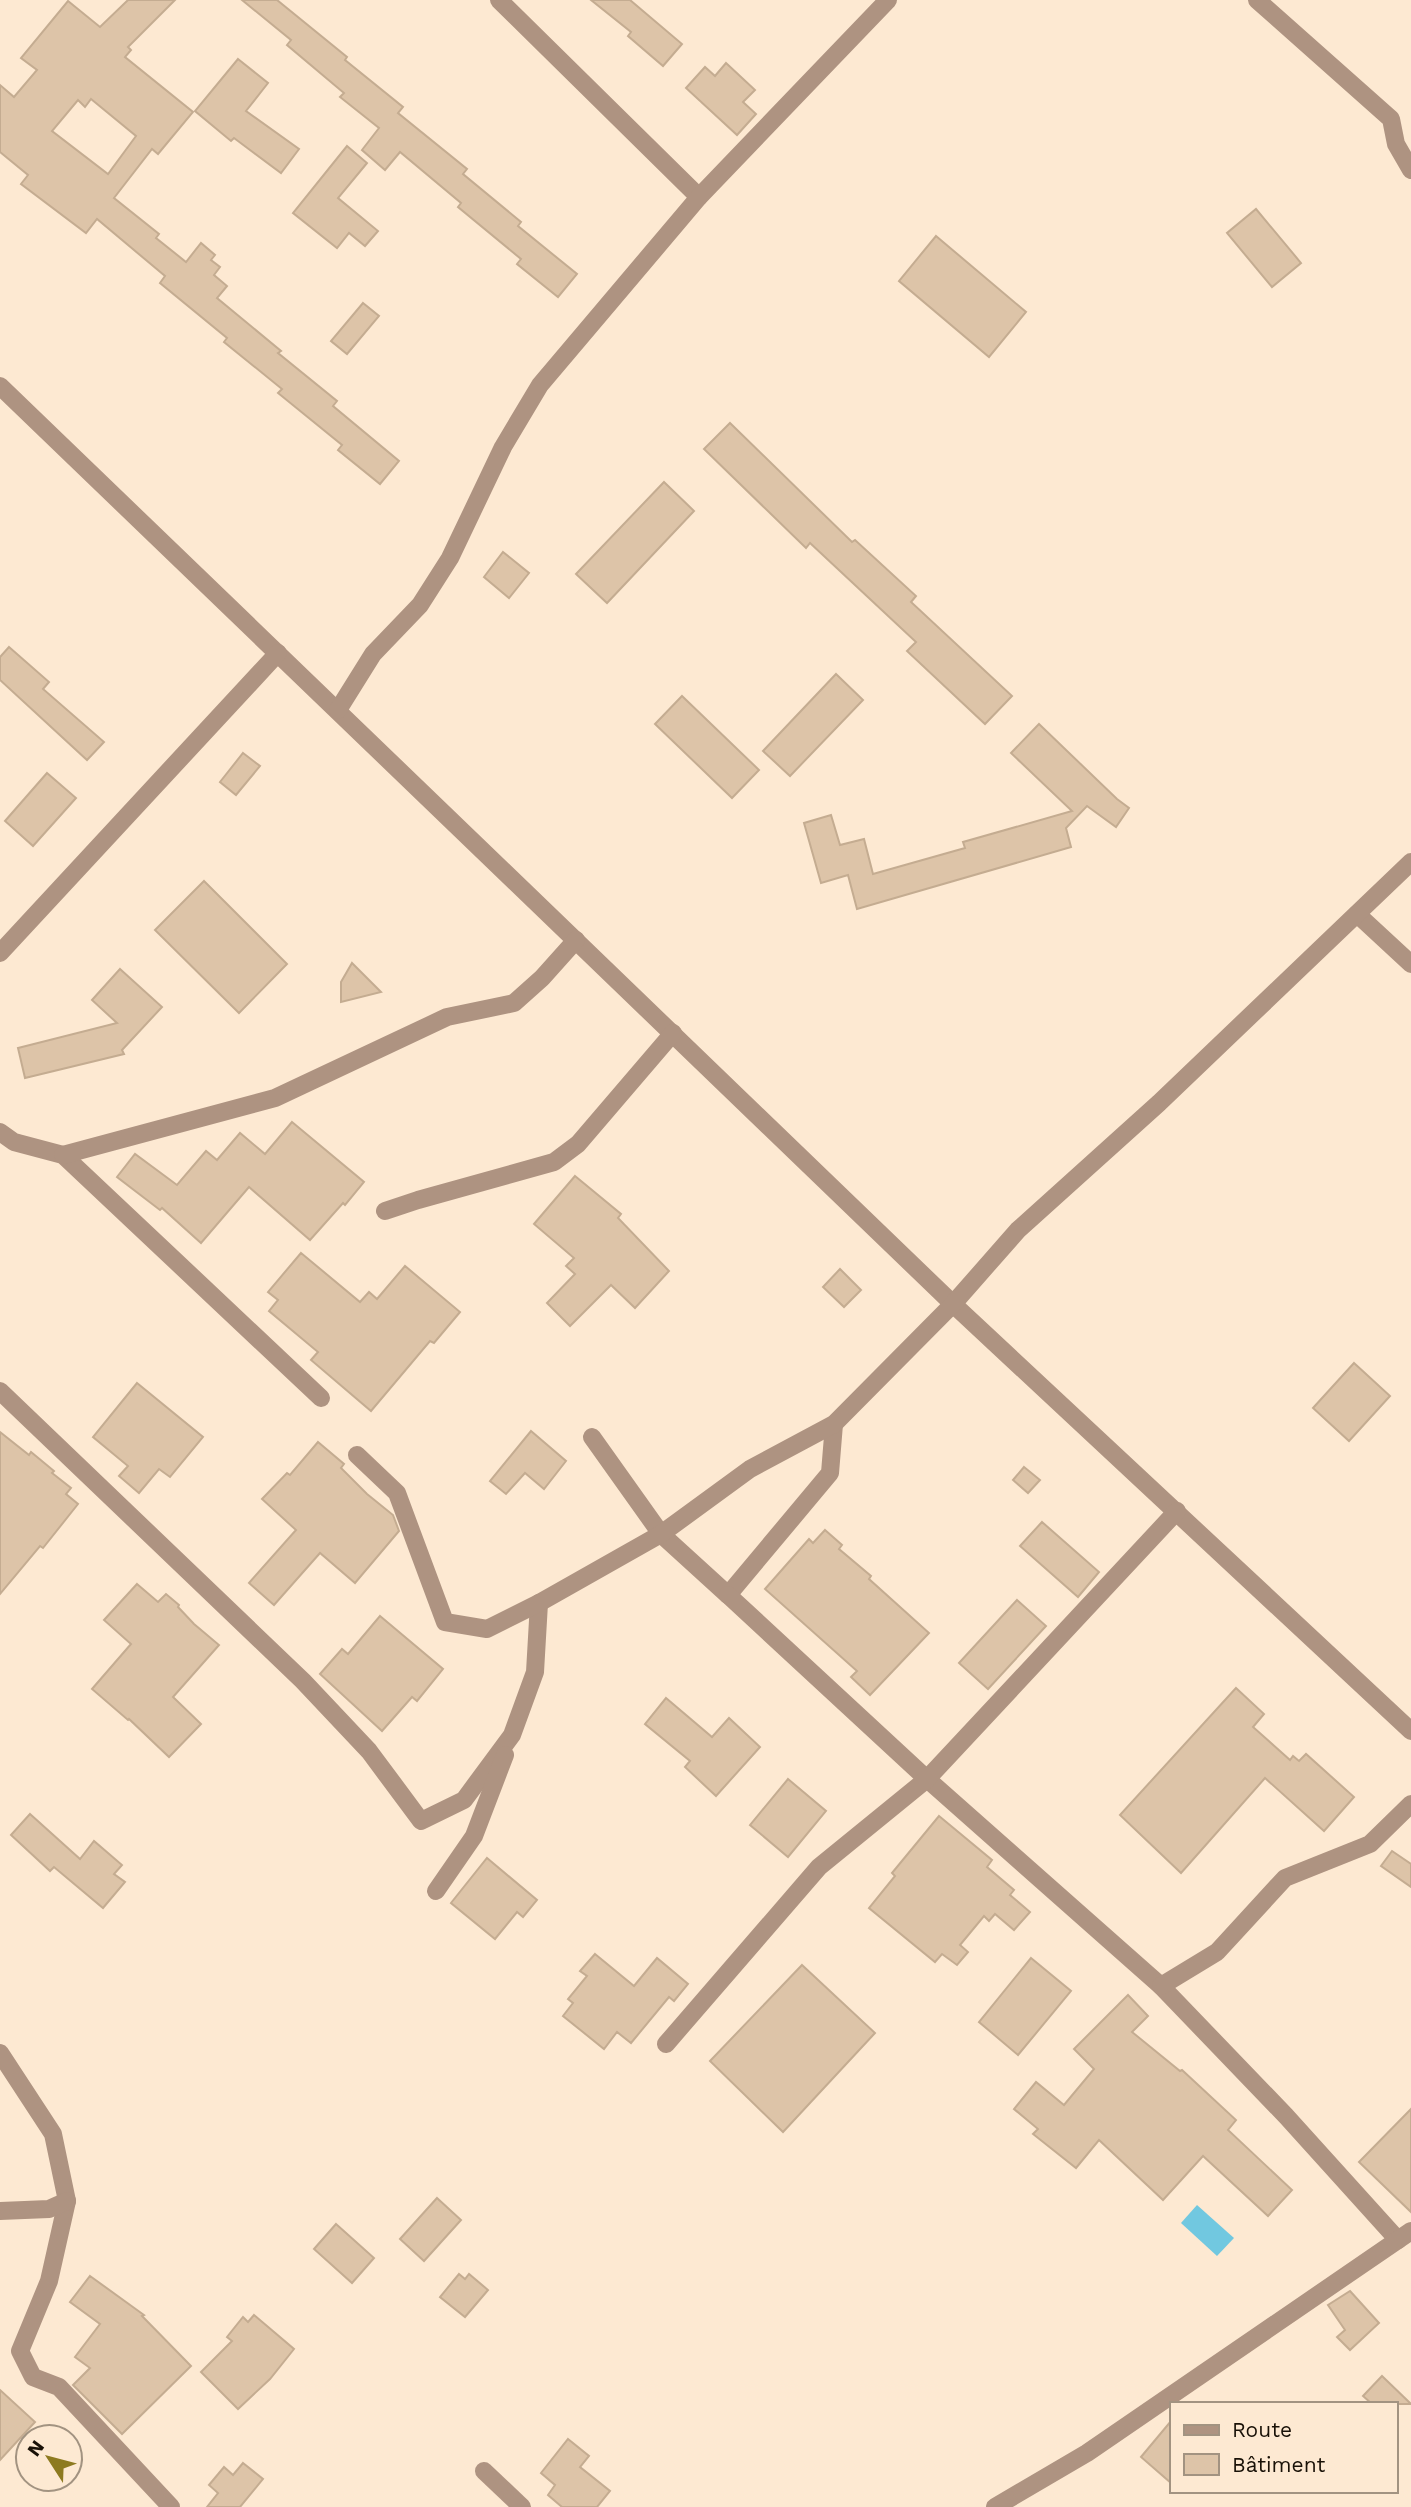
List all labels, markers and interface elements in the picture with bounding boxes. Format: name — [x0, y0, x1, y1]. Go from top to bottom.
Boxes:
legend — [1170, 2402, 1397, 2493]
text: Route — [1232, 2417, 1292, 2442]
north arrow — [14, 2423, 84, 2493]
text: N — [22, 2436, 49, 2461]
text: Bâtiment — [1232, 2452, 1326, 2477]

